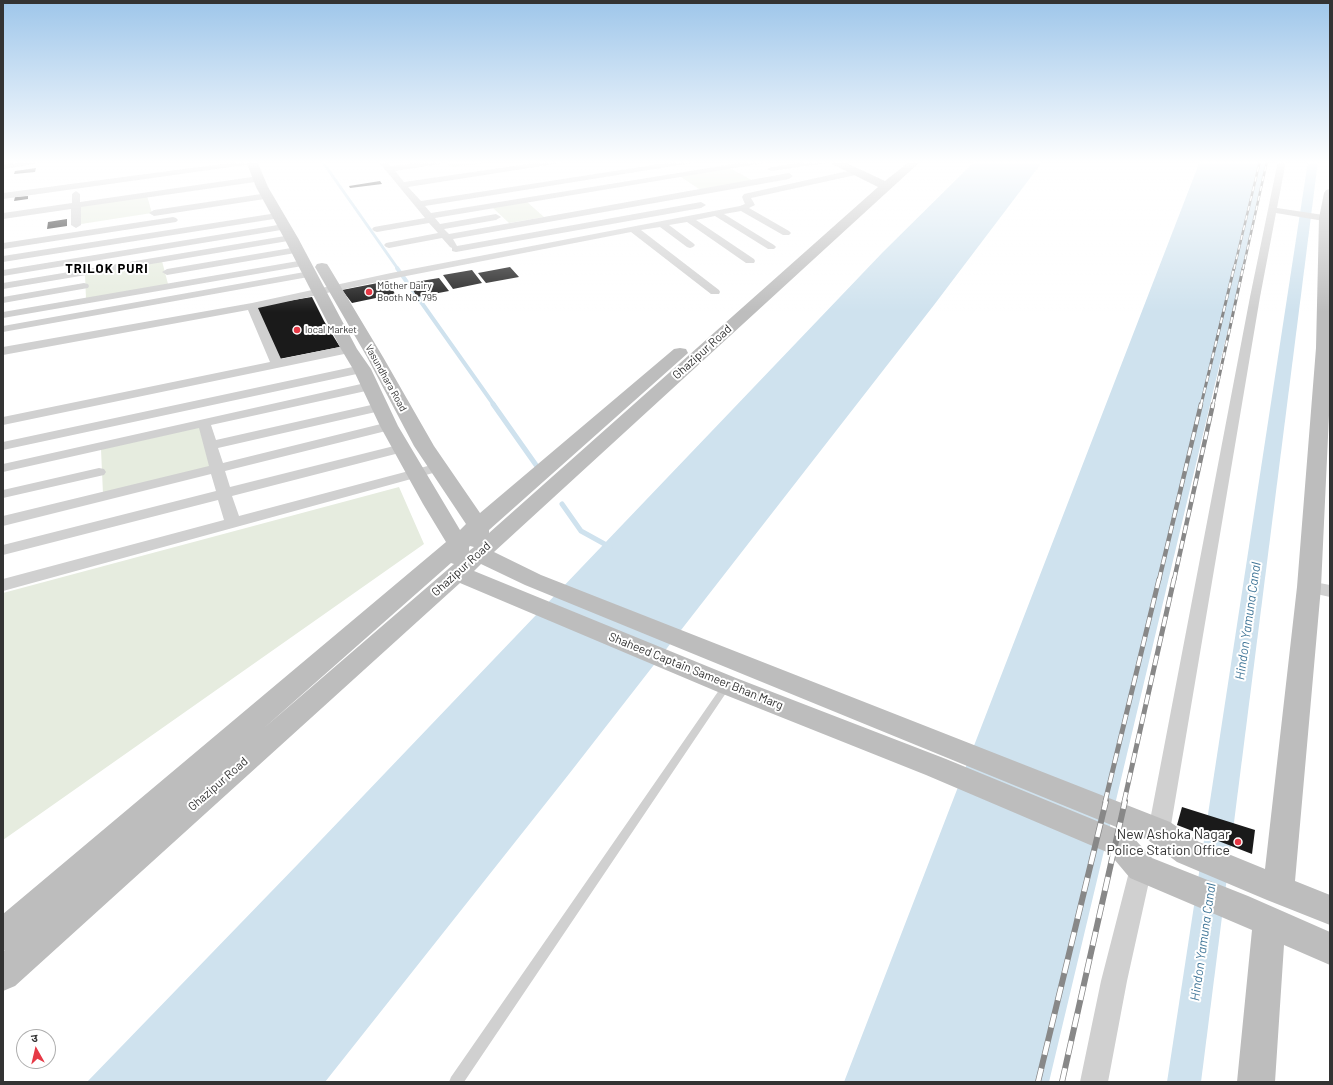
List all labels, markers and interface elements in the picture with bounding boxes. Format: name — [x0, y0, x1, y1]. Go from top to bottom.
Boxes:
district label: TRILOK PURI — [65, 261, 149, 277]
place label: Mother Dairy Booth No. 795 — [377, 280, 437, 304]
marker: Mother Dairy Booth No. 795 — [364, 287, 374, 297]
street label: Ghazipur Road — [669, 322, 735, 382]
place label: local Market — [305, 324, 357, 336]
marker: local Market — [292, 325, 302, 335]
street label: Vasundhara Road — [363, 342, 409, 414]
street label: Ghazipur Road — [428, 539, 494, 599]
water label: Hindon Yamuna Canal — [1232, 561, 1264, 681]
street label: Shaheed Captain Sameer Bhan Marg — [607, 629, 785, 713]
street label: Ghazipur Road — [185, 754, 251, 814]
place label: New Ashoka Nagar Police Station Office — [1106, 826, 1230, 858]
marker: New Ashoka Nagar Police Station Office — [1233, 837, 1243, 847]
water label: Hindon Yamuna Canal — [1187, 882, 1219, 1002]
north arrow — [16, 1029, 56, 1069]
text: उ — [30, 1031, 38, 1044]

